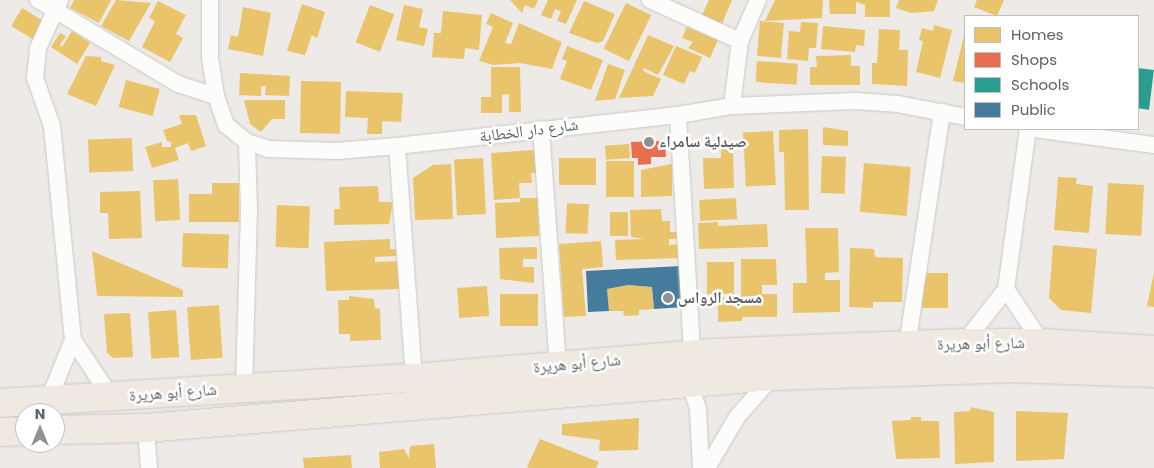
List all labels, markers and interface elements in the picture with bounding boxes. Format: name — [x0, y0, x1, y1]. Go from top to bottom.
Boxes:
legend — [964, 15, 1139, 130]
text: Homes — [1011, 24, 1064, 45]
text: Shops — [1011, 49, 1057, 70]
text: Schools — [1011, 74, 1069, 95]
text: Public — [1011, 99, 1056, 120]
street label: شارع دار الخطابة — [479, 115, 579, 147]
place label: صيدلية سامراء — [659, 132, 747, 152]
marker: صيدلية سامراء — [643, 136, 655, 148]
place label: مسجد الرواس — [678, 288, 762, 308]
marker: مسجد الرواس — [662, 292, 674, 304]
street label: شارع أبو هريرة — [937, 334, 1025, 354]
street label: شارع أبو هريرة — [532, 351, 622, 377]
street label: شارع أبو هريرة — [129, 380, 217, 406]
north arrow — [15, 403, 65, 453]
text: N — [35, 404, 45, 424]

